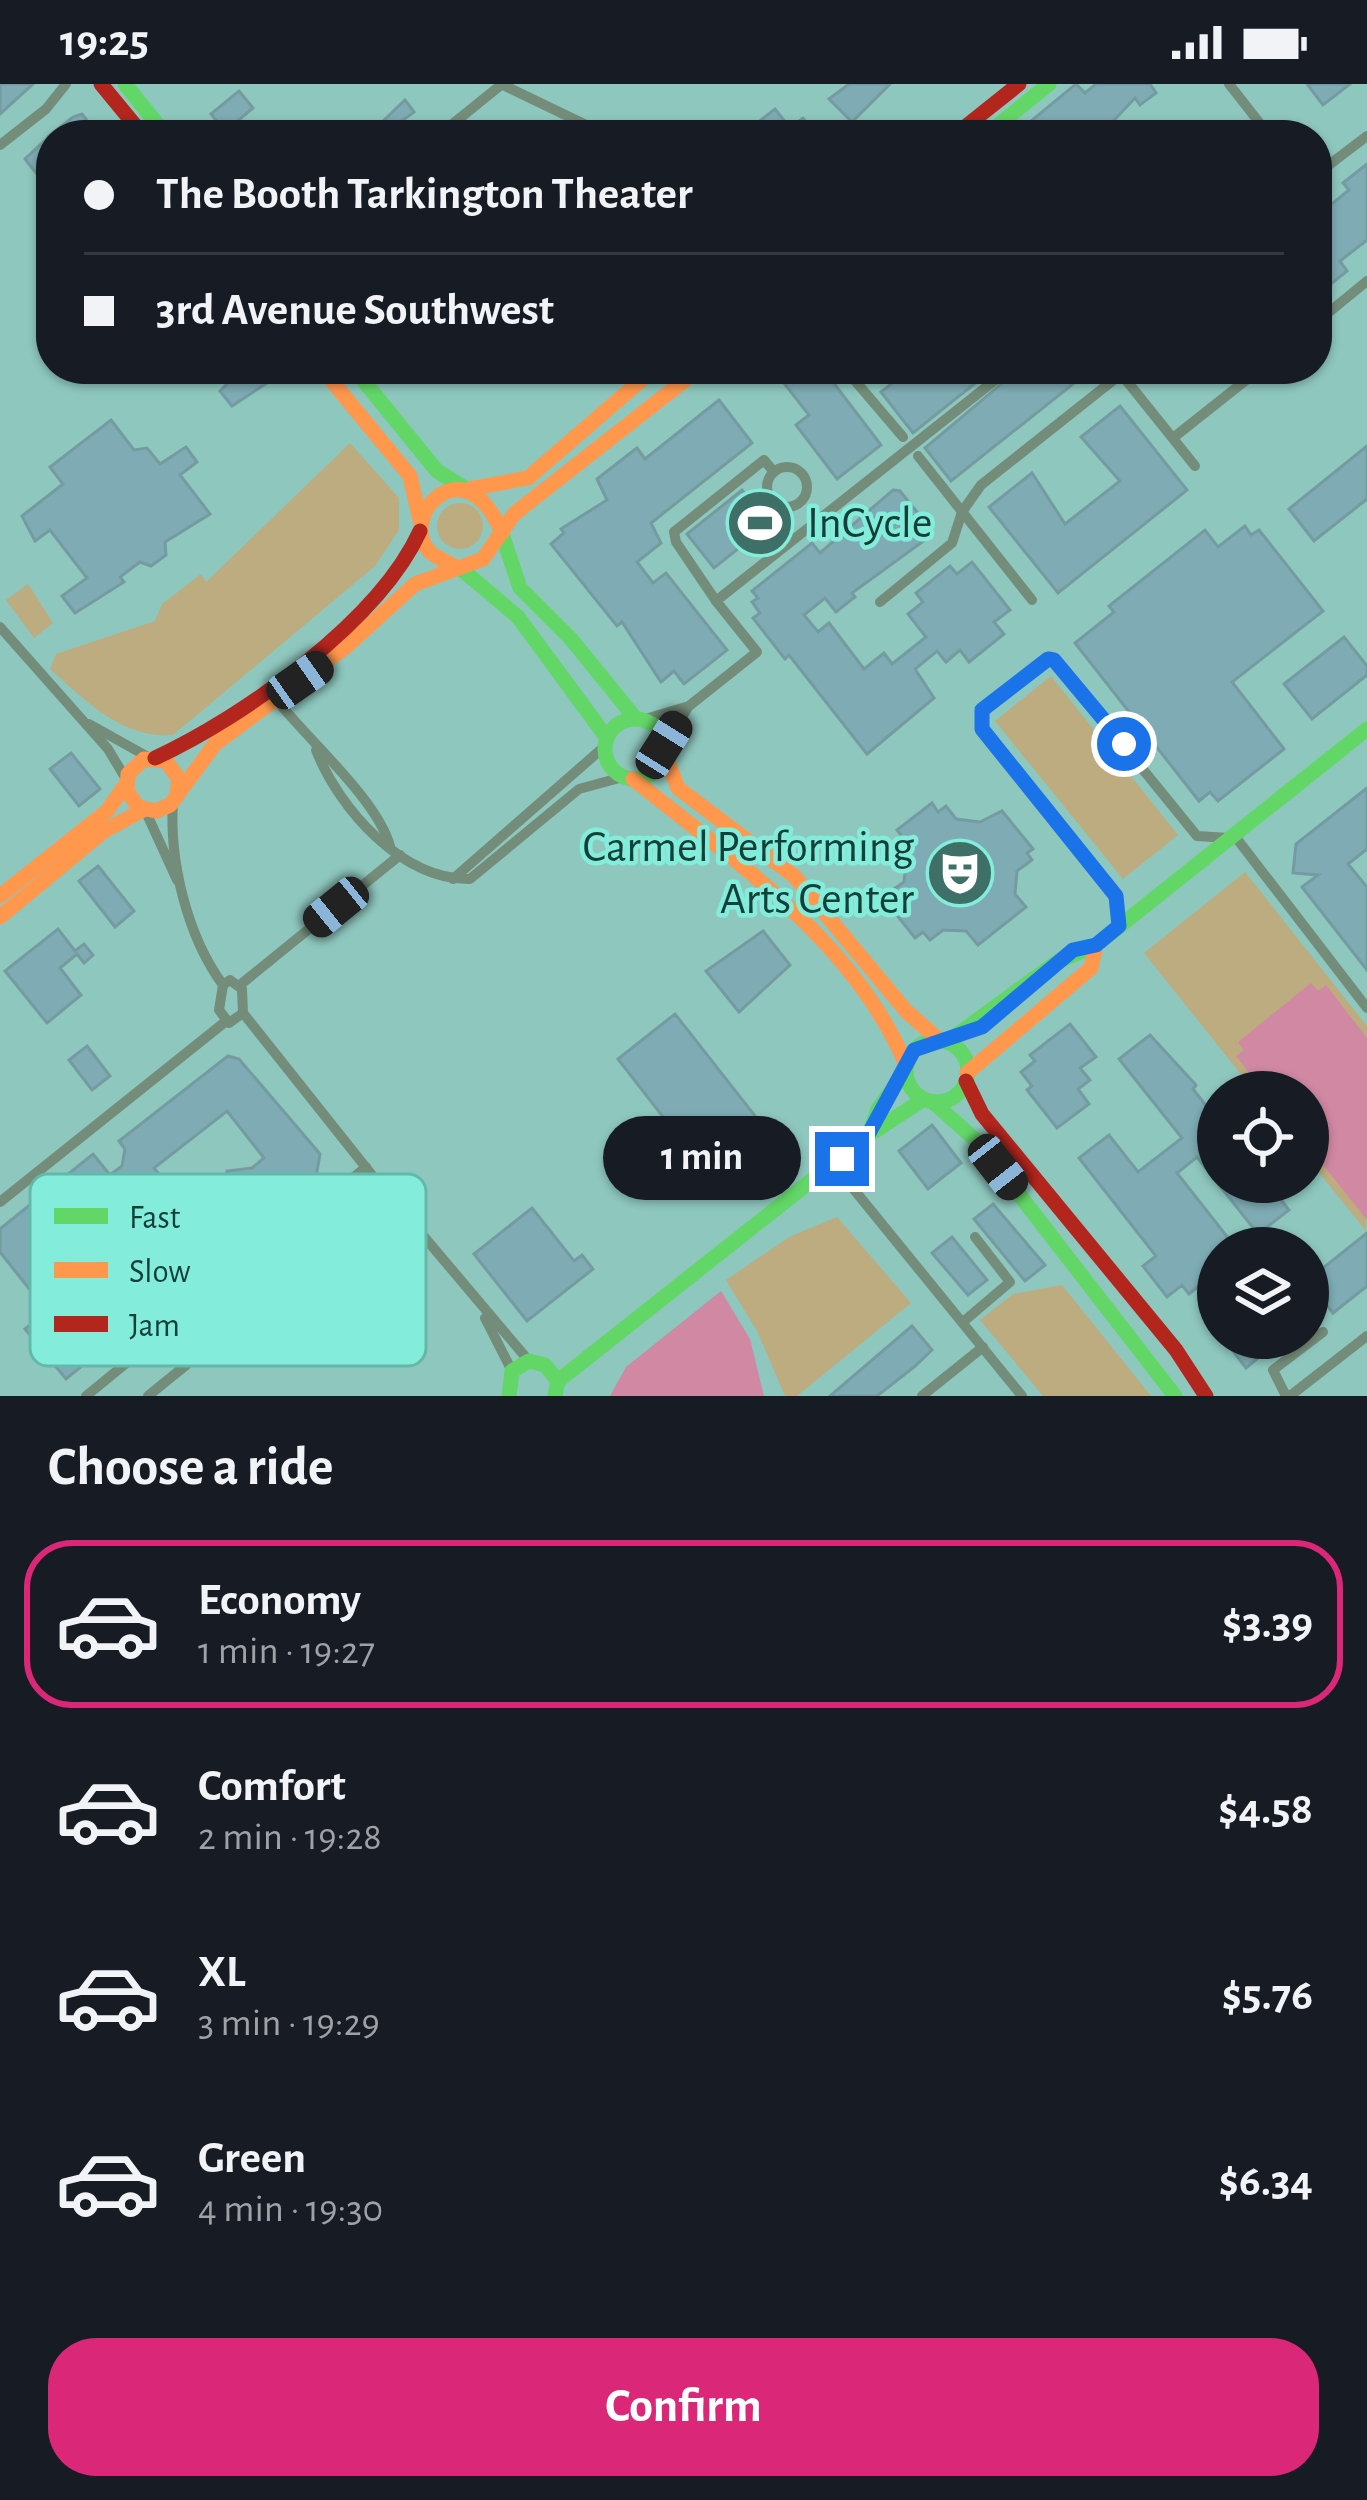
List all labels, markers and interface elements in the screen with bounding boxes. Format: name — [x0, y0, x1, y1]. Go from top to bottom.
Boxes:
text: 19:25 — [60, 19, 149, 64]
text: The Booth Tarkington Theater — [156, 172, 693, 217]
text: 3rd Avenue Southwest — [156, 288, 554, 333]
sports icon: InCycle — [725, 488, 795, 558]
place label: InCycle — [807, 501, 933, 546]
car — [260, 645, 340, 715]
car — [630, 705, 698, 785]
route start — [1097, 717, 1151, 771]
place label: Carmel Performing Arts Center — [583, 825, 914, 922]
theatre icon: Carmel Performing Arts Center — [925, 838, 995, 908]
car — [297, 870, 375, 944]
map controls — [1197, 1071, 1329, 1359]
button: locate — [1197, 1071, 1329, 1203]
callout: 1 min — [602, 1117, 800, 1201]
car — [962, 1128, 1034, 1206]
route end — [815, 1132, 869, 1186]
text: 1 min — [661, 1138, 743, 1177]
legend — [30, 1174, 426, 1366]
text: Fast — [129, 1202, 181, 1235]
button: layers — [1197, 1227, 1329, 1359]
text: Slow — [129, 1256, 190, 1289]
text: Jam — [129, 1310, 180, 1343]
text: Choose a ride — [48, 1441, 334, 1495]
icon: car — [54, 1570, 162, 1678]
text: Economy — [198, 1578, 361, 1623]
text: $3.39 — [1222, 1601, 1313, 1646]
text: 1 min · 19:27 — [198, 1632, 375, 1671]
icon: car — [54, 1756, 162, 1864]
text: Comfort — [198, 1764, 346, 1809]
text: $4.58 — [1218, 1787, 1313, 1832]
text: 2 min · 19:28 — [198, 1818, 382, 1857]
icon: car — [54, 1942, 162, 2050]
text: XL — [198, 1950, 246, 1995]
text: $5.76 — [1222, 1973, 1313, 2018]
text: 3 min · 19:29 — [198, 2004, 380, 2043]
icon: car — [54, 2128, 162, 2236]
text: Green — [198, 2136, 306, 2181]
text: $6.34 — [1219, 2159, 1313, 2204]
text: 4 min · 19:30 — [198, 2190, 383, 2229]
button: Confirm — [48, 2338, 1319, 2476]

